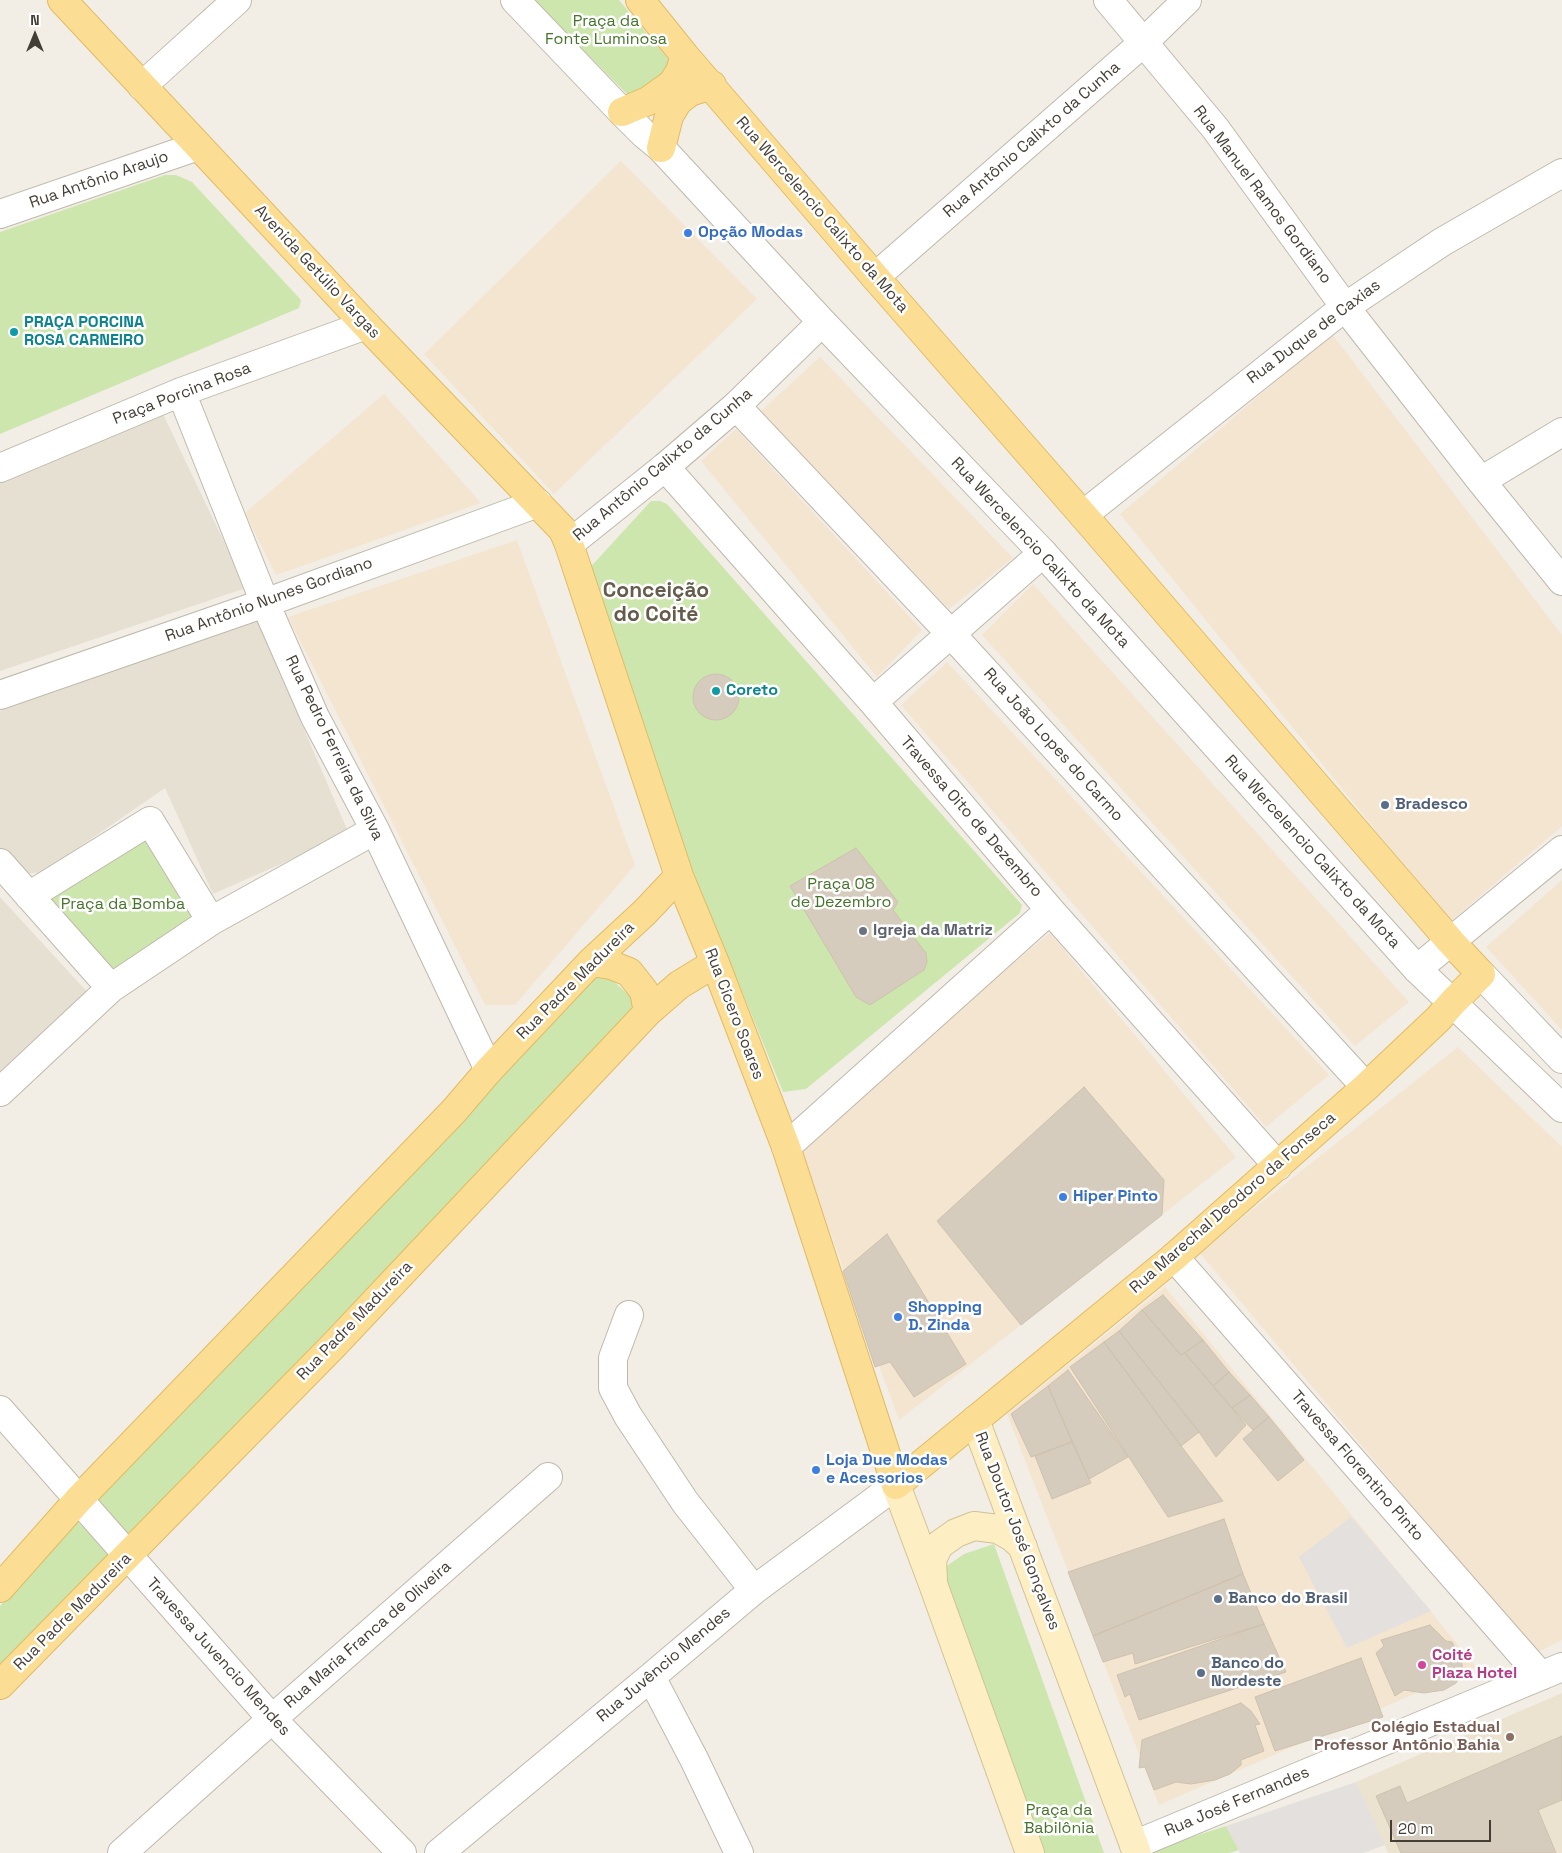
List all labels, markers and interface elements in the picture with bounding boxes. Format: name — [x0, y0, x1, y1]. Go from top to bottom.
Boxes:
north arrow — [10, 10, 60, 60]
text: N — [30, 11, 40, 29]
park label: Praça da Fonte Luminosa — [545, 12, 667, 50]
street label: Rua Antônio Calixto da Cunha — [940, 58, 1124, 222]
street label: Rua Manuel Ramos Gordiano — [1189, 102, 1335, 288]
street label: Rua Wercelencio Calixto da Mota — [732, 113, 912, 317]
street label: Rua Antônio Araujo — [27, 147, 171, 213]
street label: Avenida Getúlio Vargas — [250, 201, 384, 343]
place label: Opção Modas — [698, 223, 803, 243]
marker: Opção Modas — [682, 227, 694, 239]
street label: Rua Duque de Caxias — [1244, 276, 1384, 388]
place label: PRAÇA PORCINA ROSA CARNEIRO — [24, 313, 144, 351]
marker: PRAÇA PORCINA ROSA CARNEIRO — [8, 326, 20, 338]
street label: Praça Porcina Rosa — [110, 359, 254, 429]
street label: Rua Antônio Calixto da Cunha — [570, 384, 756, 546]
street label: Rua Wercelencio Calixto da Mota — [947, 454, 1133, 652]
street label: Rua Antônio Nunes Gordiano — [163, 554, 375, 646]
district label: Conceição do Coité — [603, 578, 709, 628]
street label: Rua Pedro Ferreira da Silva — [281, 652, 387, 844]
street label: Rua João Lopes do Carmo — [979, 664, 1127, 826]
place label: Coreto — [726, 681, 778, 701]
marker: Coreto — [710, 685, 722, 697]
street label: Travessa Oito de Dezembro — [896, 733, 1046, 901]
street label: Rua Wercelencio Calixto da Mota — [1220, 751, 1404, 953]
place label: Bradesco — [1395, 795, 1468, 815]
marker: Bradesco — [1379, 799, 1391, 811]
park label: Praça 08 de Dezembro — [791, 875, 891, 913]
park label: Praça da Bomba — [61, 895, 185, 915]
street label: Rua Padre Madureira — [513, 918, 639, 1044]
place label: Igreja da Matriz — [873, 921, 993, 941]
marker: Igreja da Matriz — [857, 925, 869, 937]
street label: Rua Cícero Soares — [700, 946, 768, 1082]
street label: Rua Marechal Deodoro da Fonseca — [1126, 1108, 1340, 1298]
place label: Hiper Pinto — [1073, 1187, 1158, 1207]
marker: Hiper Pinto — [1057, 1191, 1069, 1203]
street label: Rua Padre Madureira — [293, 1257, 417, 1385]
place label: Shopping D. Zinda — [908, 1298, 982, 1336]
marker: Shopping D. Zinda — [892, 1311, 904, 1323]
street label: Travessa Florentino Pinto — [1286, 1387, 1428, 1545]
street label: Rua Doutor José Gonçalves — [970, 1429, 1064, 1633]
place label: Loja Due Modas e Acessorios — [826, 1451, 948, 1489]
marker: Loja Due Modas e Acessorios — [810, 1464, 822, 1476]
street label: Rua Padre Madureira — [10, 1549, 136, 1675]
street label: Rua Maria Franca de Oliveira — [281, 1557, 455, 1713]
street label: Travessa Juvencio Mendes — [142, 1574, 294, 1740]
place label: Banco do Brasil — [1228, 1589, 1348, 1609]
marker: Banco do Brasil — [1212, 1593, 1224, 1605]
street label: Rua Juvêncio Mendes — [593, 1603, 735, 1727]
place label: Coité Plaza Hotel — [1432, 1646, 1517, 1684]
place label: Banco do Nordeste — [1211, 1654, 1284, 1692]
marker: Coité Plaza Hotel — [1416, 1659, 1428, 1671]
marker: Banco do Nordeste — [1195, 1667, 1207, 1679]
place label: Colégio Estadual Professor Antônio Bahia — [1314, 1718, 1500, 1756]
marker: Colégio Estadual Professor Antônio Bahia — [1504, 1731, 1516, 1743]
street label: Rua José Fernandes — [1162, 1763, 1312, 1841]
park label: Praça da Babilônia — [1024, 1801, 1094, 1839]
scale bar — [1392, 1810, 1493, 1842]
text: 20 m — [1398, 1819, 1433, 1838]

